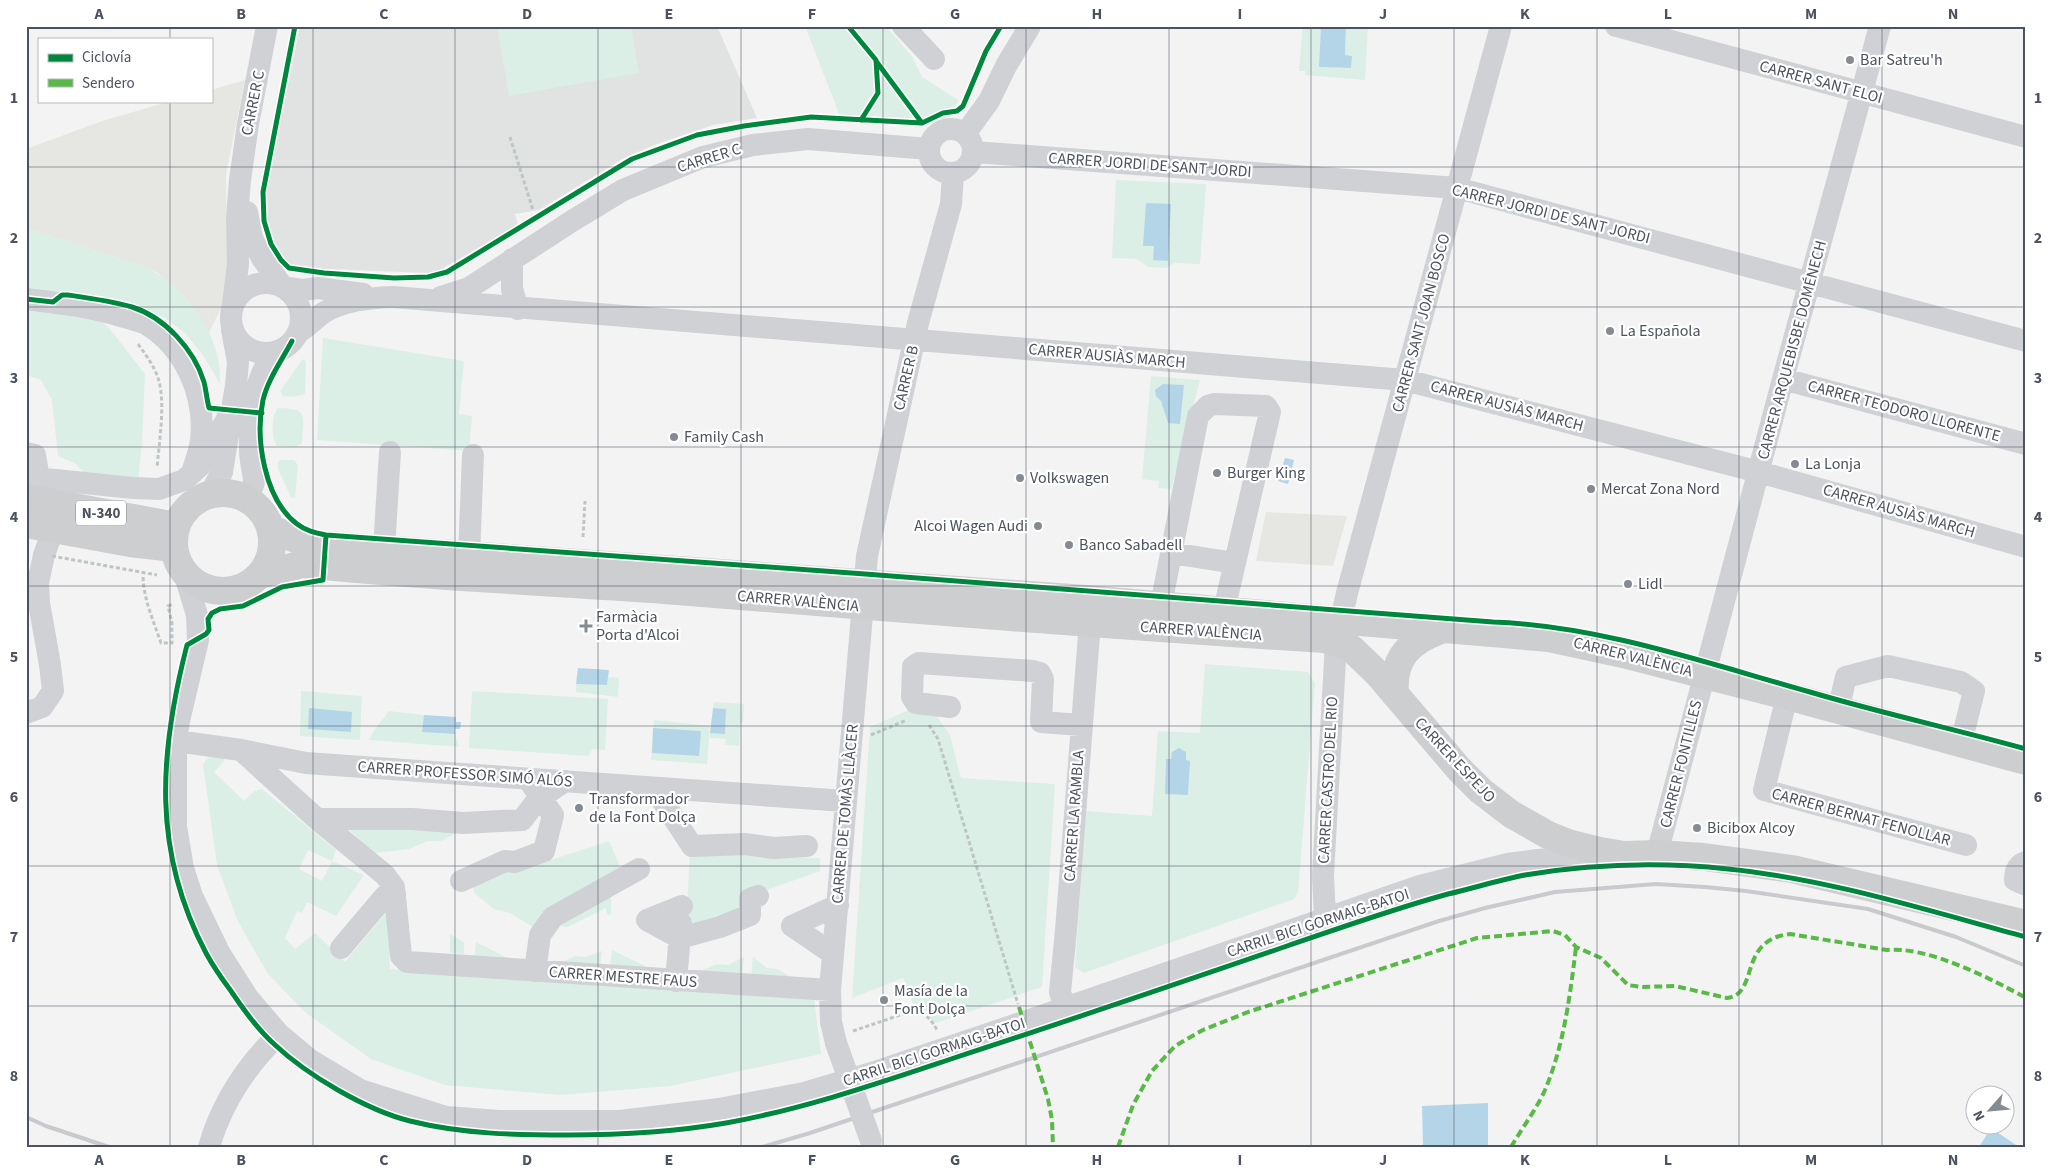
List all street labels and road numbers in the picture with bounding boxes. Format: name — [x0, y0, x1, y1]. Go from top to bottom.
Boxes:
street label: CARRER SANT ELOI — [1757, 55, 1885, 109]
street label: CARRER C — [236, 69, 270, 137]
street label: CARRER C — [674, 138, 744, 178]
street label: CARRER JORDI DE SANT JORDI — [1048, 147, 1252, 183]
street label: CARRER JORDI DE SANT JORDI — [1450, 179, 1652, 249]
street label: CARRER SANT JOAN BOSCO — [1387, 231, 1455, 415]
street label: CARRER ARQUEBISBE DOMÉNECH — [1752, 238, 1832, 462]
street label: CARRER AUSIÀS MARCH — [1028, 338, 1186, 374]
street label: CARRER B — [888, 343, 924, 413]
street label: CARRER AUSIÀS MARCH — [1428, 375, 1586, 437]
street label: CARRER TEODORO LLORENTE — [1805, 375, 2003, 447]
street label: CARRER AUSIÀS MARCH — [1820, 479, 1978, 543]
road number: N-340 — [76, 500, 126, 526]
street label: CARRER VALÈNCIA — [736, 585, 860, 617]
street label: CARRER VALÈNCIA — [1139, 616, 1263, 646]
street label: CARRER VALÈNCIA — [1571, 632, 1695, 683]
street label: CARRER CASTRO DEL RIO — [1313, 696, 1343, 864]
street label: CARRER FONTILLES — [1655, 698, 1707, 830]
street label: CARRER ESPEJO — [1410, 712, 1500, 808]
street label: CARRER DE TOMÀS LLÀCER — [826, 723, 864, 905]
street label: CARRER LA RAMBLA — [1058, 749, 1090, 882]
street label: CARRER PROFESSOR SIMÓ ALÓS — [357, 756, 573, 792]
street label: CARRER BERNAT FENOLLAR — [1769, 783, 1953, 851]
street label: CARRIL BICI GORMAIG-BATOI — [1224, 883, 1412, 963]
street label: CARRER MESTRE FAUS — [548, 961, 698, 993]
street label: CARRIL BICI GORMAIG-BATOI — [840, 1012, 1028, 1092]

